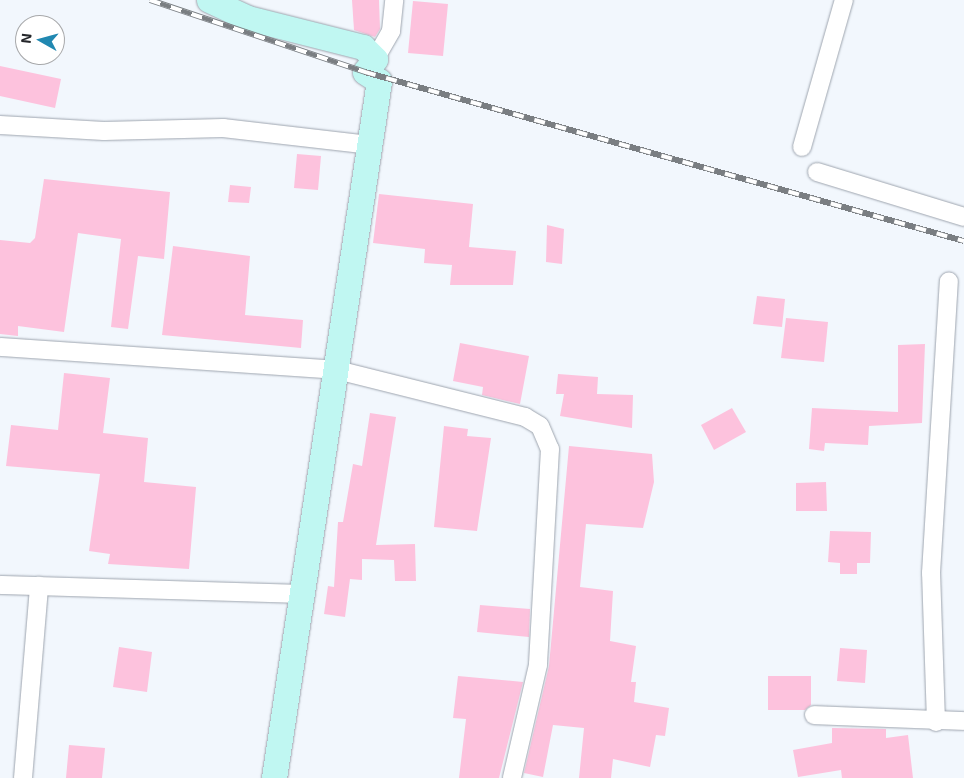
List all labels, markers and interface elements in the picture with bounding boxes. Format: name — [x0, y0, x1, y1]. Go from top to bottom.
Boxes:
north arrow — [15, 15, 65, 65]
text: N — [17, 32, 35, 44]

